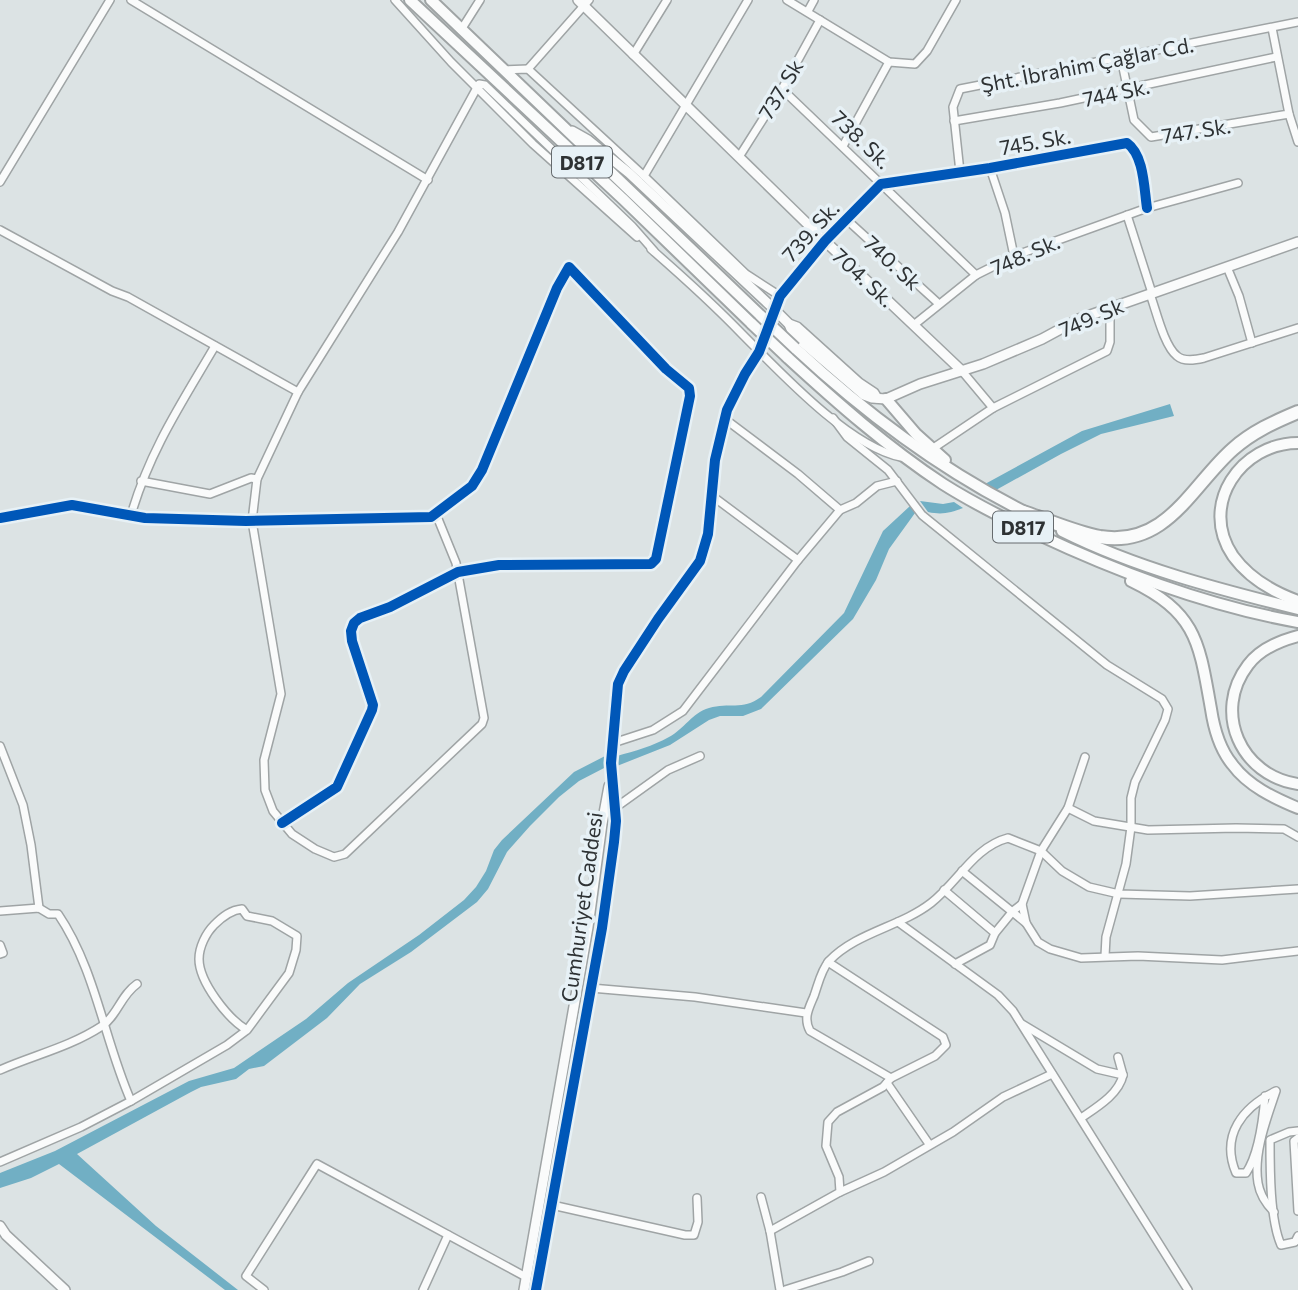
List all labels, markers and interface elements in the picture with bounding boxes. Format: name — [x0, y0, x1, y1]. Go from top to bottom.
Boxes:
street label: Şht. İbrahim Çağlar Cd. — [979, 31, 1195, 97]
street label: 737. Sk — [752, 55, 808, 123]
street label: 744 Sk. — [1080, 73, 1152, 111]
street label: 738. Sk. — [827, 105, 897, 173]
street label: 747. Sk. — [1160, 112, 1232, 148]
street label: 745. Sk. — [997, 122, 1073, 160]
road number: D817 — [552, 146, 612, 178]
street label: 739. Sk. — [776, 195, 844, 267]
street label: 748. Sk. — [987, 228, 1063, 280]
street label: 740. Sk — [859, 230, 927, 294]
street label: 704. Sk. — [828, 242, 900, 312]
street label: 749. Sk — [1055, 292, 1127, 342]
road number: D817 — [993, 512, 1053, 542]
street label: Cumhuriyet Caddesi — [555, 810, 607, 1004]

